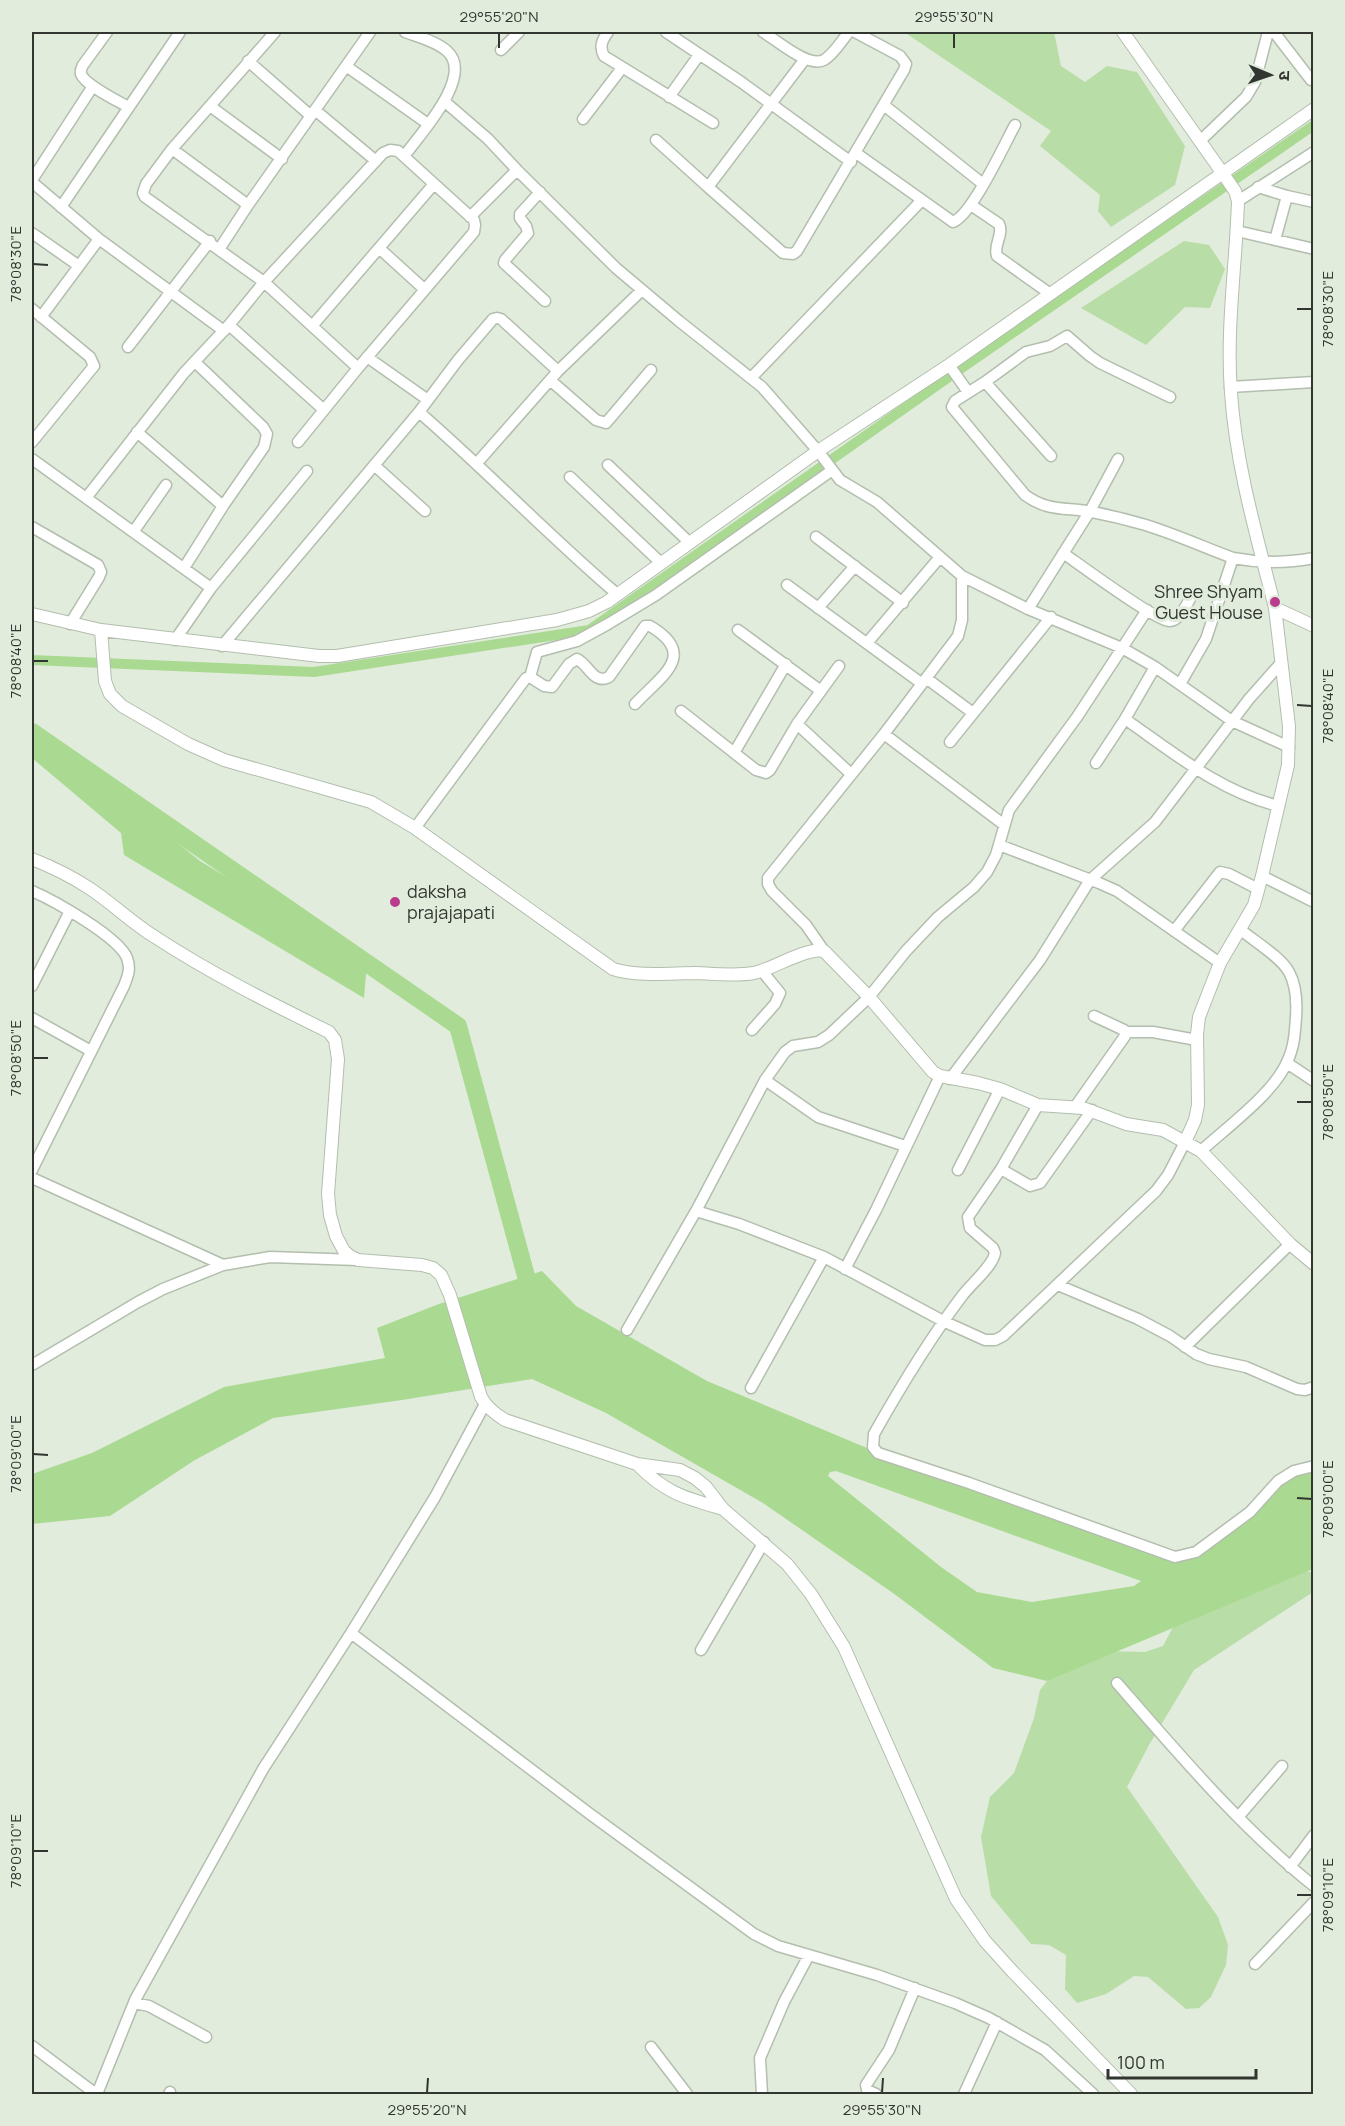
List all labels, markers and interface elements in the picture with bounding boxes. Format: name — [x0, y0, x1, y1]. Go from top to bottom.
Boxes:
text: 29°55'20"N — [460, 6, 538, 27]
text: 29°55'30"N — [915, 6, 993, 27]
north arrow — [1240, 45, 1300, 105]
text: उ — [1274, 70, 1296, 81]
text: 78°08'30"E — [5, 226, 26, 302]
text: 78°08'30"E — [1317, 271, 1338, 347]
place label: Shree Shyam Guest House — [1154, 579, 1263, 624]
marker: Shree Shyam Guest House — [1268, 595, 1282, 609]
text: 78°08'40"E — [5, 624, 26, 698]
text: 78°08'40"E — [1317, 669, 1338, 743]
place label: daksha prajajapati — [407, 879, 495, 924]
marker: daksha prajajapati — [388, 895, 402, 909]
text: 78°08'50"E — [5, 1020, 26, 1096]
text: 78°08'50"E — [1317, 1064, 1338, 1140]
text: 78°09'00"E — [5, 1415, 26, 1493]
text: 78°09'00"E — [1317, 1460, 1338, 1538]
text: 78°09'10"E — [5, 1814, 26, 1888]
text: 78°09'10"E — [1317, 1858, 1338, 1932]
scale bar — [1108, 2042, 1256, 2080]
text: 100 m — [1117, 2050, 1165, 2074]
text: 29°55'20"N — [388, 2099, 466, 2120]
text: 29°55'30"N — [843, 2099, 921, 2120]

